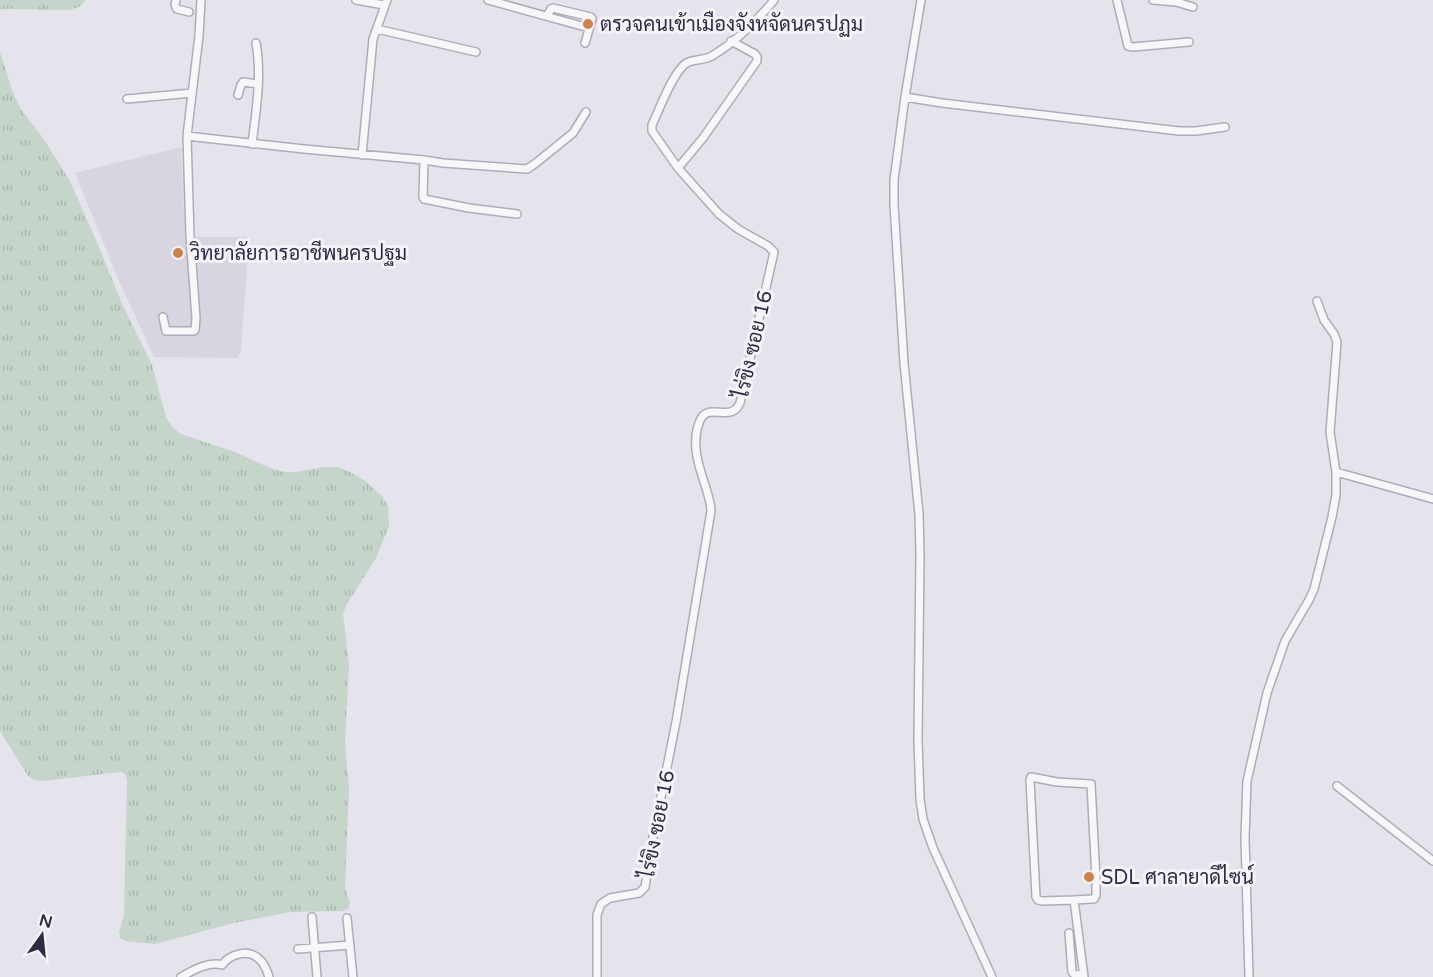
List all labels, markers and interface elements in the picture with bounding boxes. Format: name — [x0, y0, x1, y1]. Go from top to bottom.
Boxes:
place label: ตรวจคนเข้าเมืองจังหจัดนครปฏม — [600, 10, 863, 37]
marker: ตรวจคนเข้าเมืองจังหจัดนครปฏม — [581, 17, 595, 31]
place label: วิทยาลัยการอาชีพนครปฐม — [189, 240, 407, 266]
marker: วิทยาลัยการอาชีพนครปฐม — [171, 246, 185, 260]
street label: ไร่ขิง ซอย 16 — [728, 288, 778, 402]
street label: ไร่ขิง ซอย 16 — [633, 768, 680, 882]
place label: SDL ศาลายาดีไซน์ — [1101, 863, 1254, 890]
marker: SDL ศาลายาดีไซน์ — [1082, 870, 1096, 884]
north arrow — [12, 905, 72, 965]
text: N — [37, 910, 54, 933]

